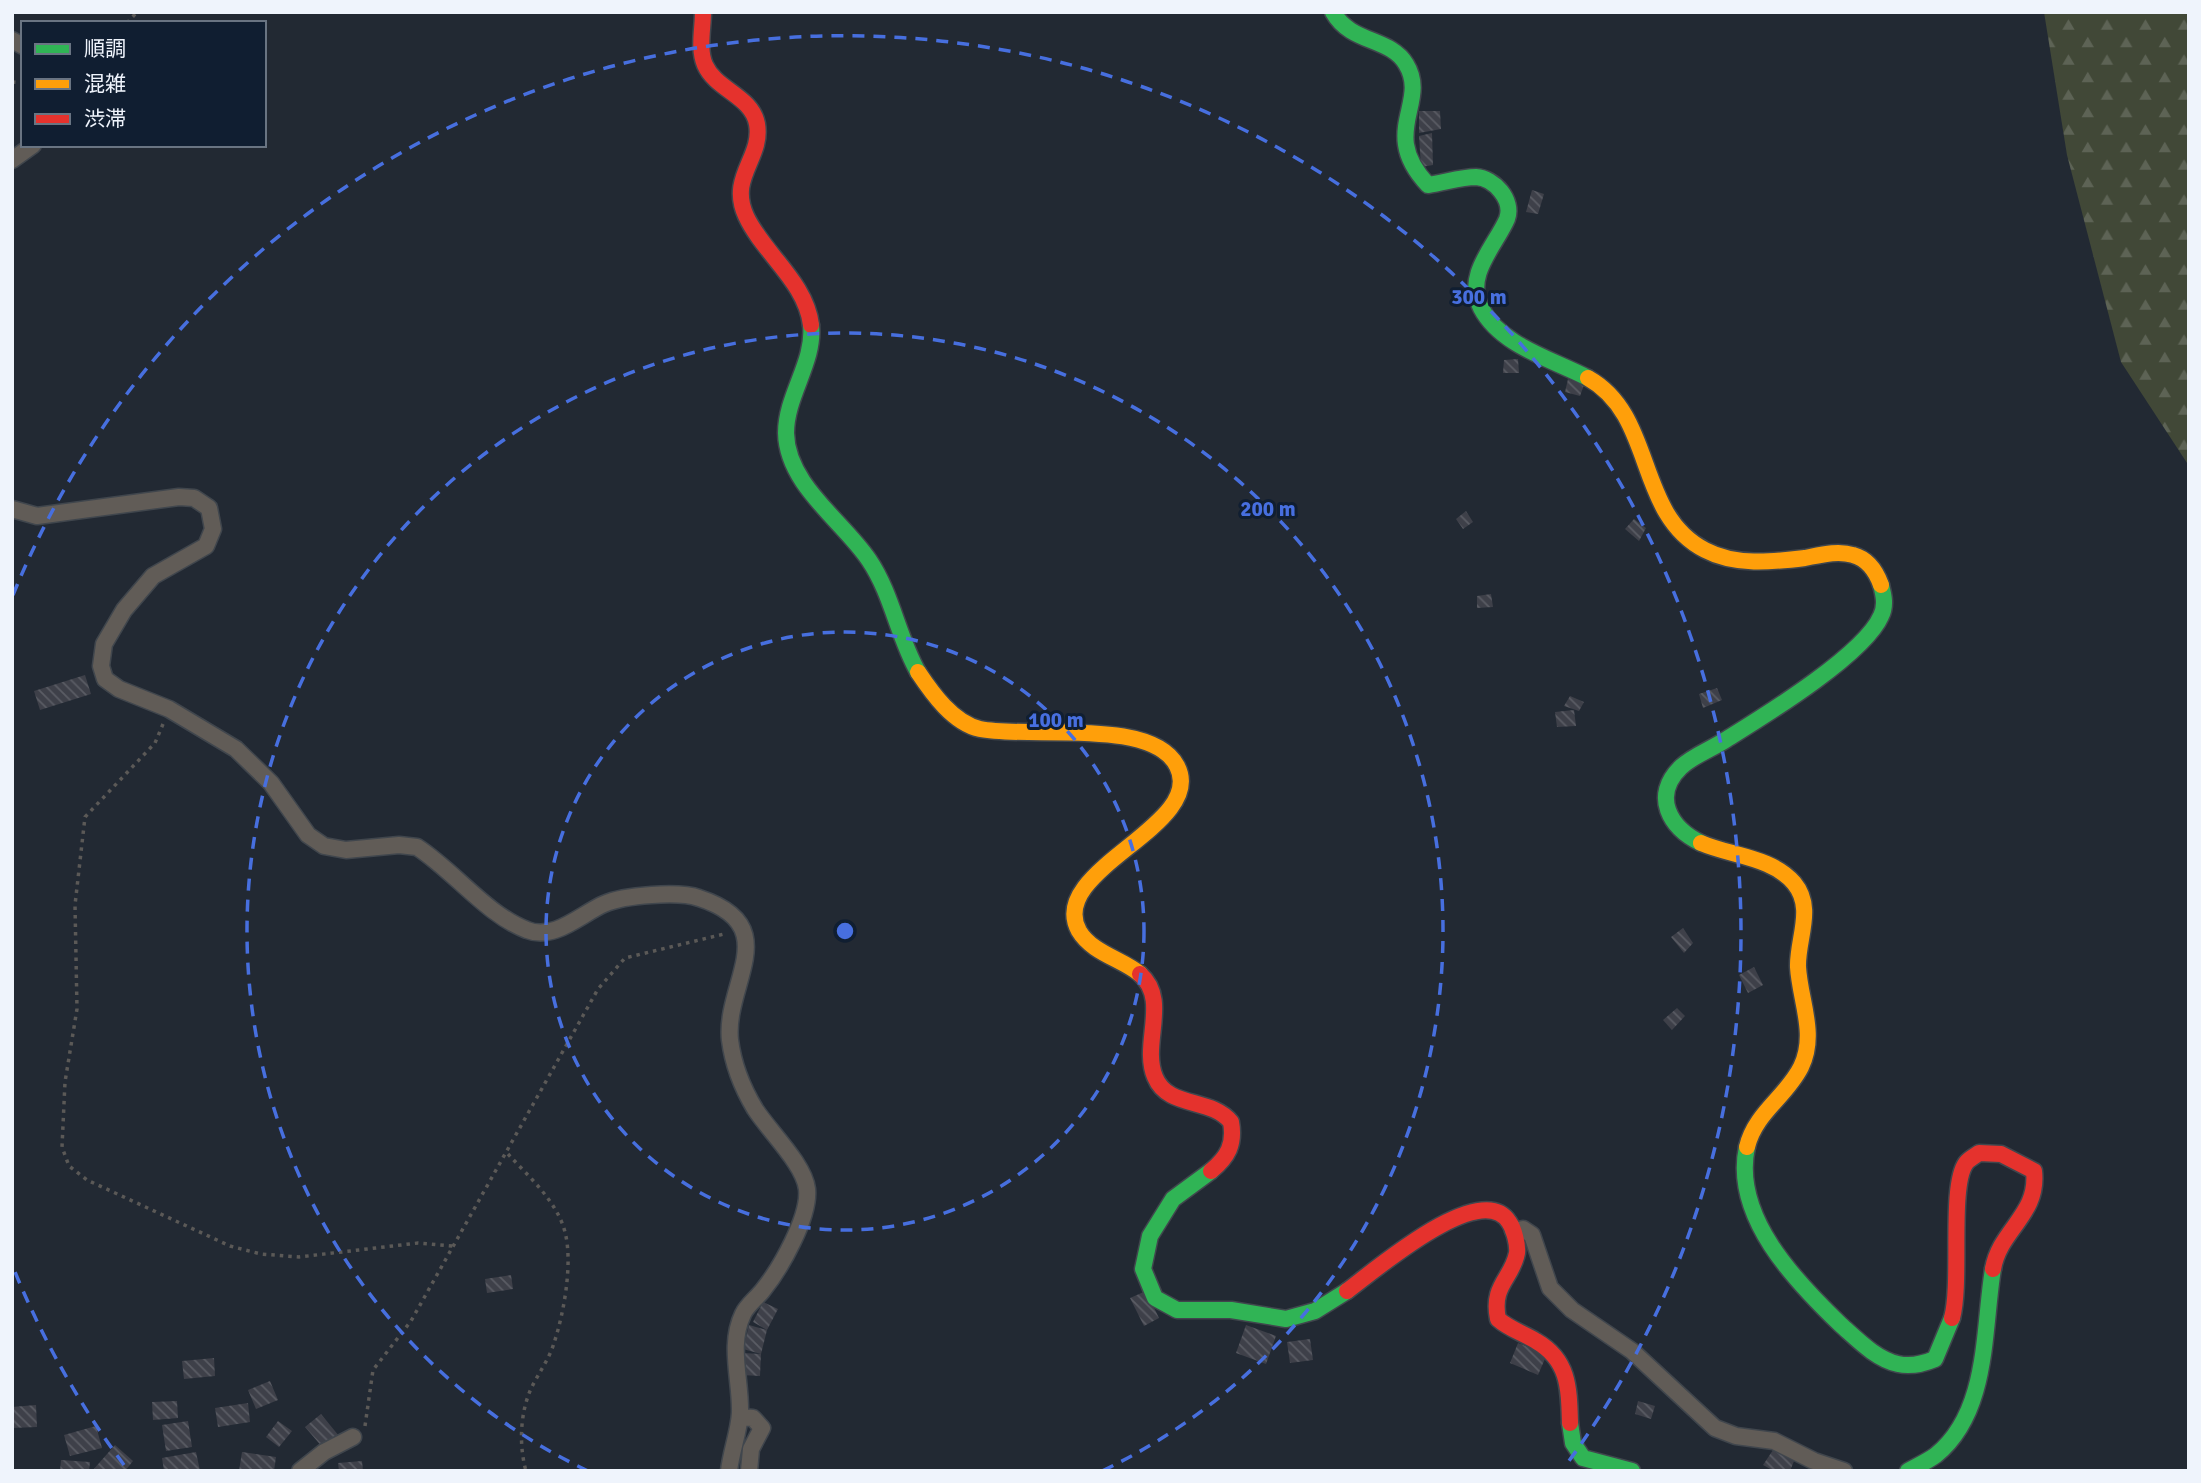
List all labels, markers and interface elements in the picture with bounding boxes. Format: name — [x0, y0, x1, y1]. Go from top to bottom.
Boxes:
legend — [21, 21, 266, 147]
text: 順調 — [84, 36, 126, 62]
text: 混雑 — [84, 71, 126, 97]
text: 渋滞 — [84, 106, 126, 132]
text: 300 m — [1451, 284, 1507, 310]
text: 200 m — [1240, 496, 1296, 522]
text: 100 m — [1028, 707, 1084, 733]
centre of rings — [833, 919, 857, 943]

